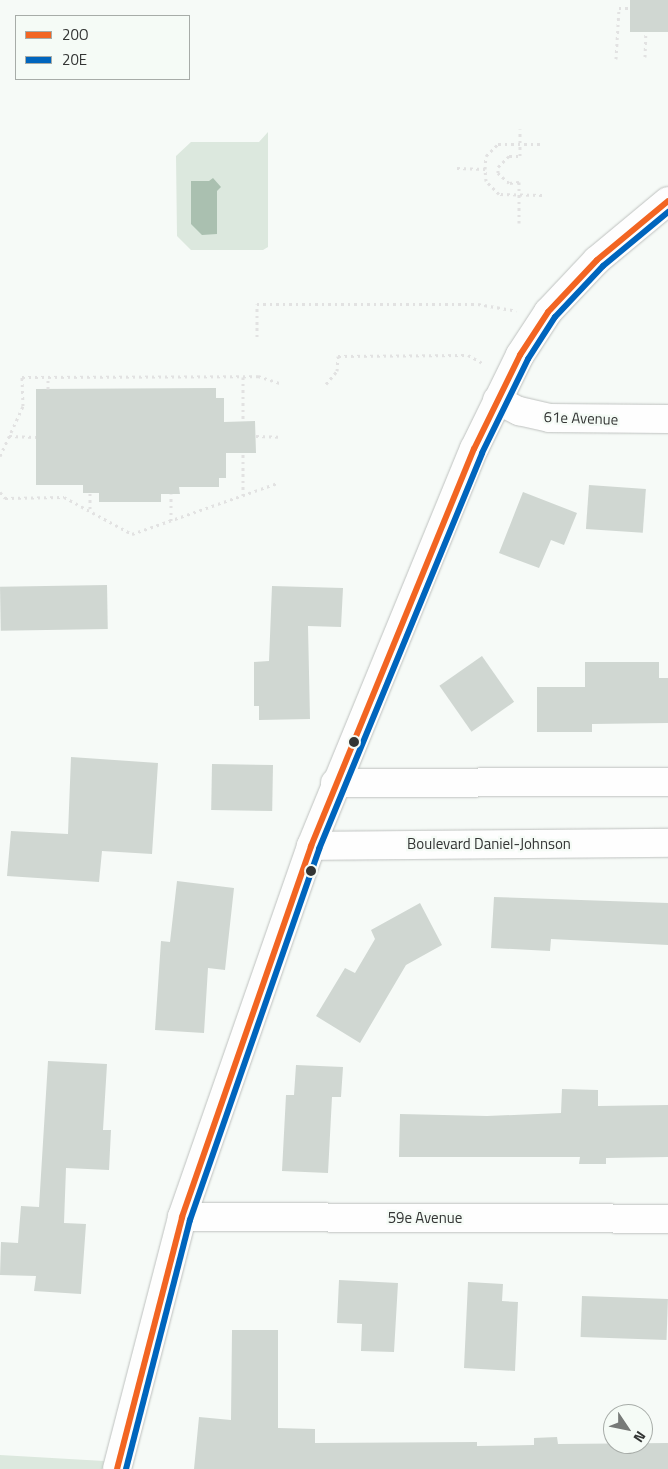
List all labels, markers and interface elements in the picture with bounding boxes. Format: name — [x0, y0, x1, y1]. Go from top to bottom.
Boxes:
legend — [15, 15, 190, 80]
text: 20O — [62, 23, 89, 46]
text: 20E — [62, 48, 87, 71]
street label: 61e Avenue — [543, 408, 619, 428]
unlabelled marker — [349, 737, 359, 747]
street label: Boulevard Daniel-Johnson — [407, 835, 571, 853]
unlabelled marker — [306, 866, 316, 876]
street label: 59e Avenue — [388, 1209, 462, 1227]
north arrow — [603, 1404, 653, 1454]
text: N — [629, 1427, 651, 1447]

